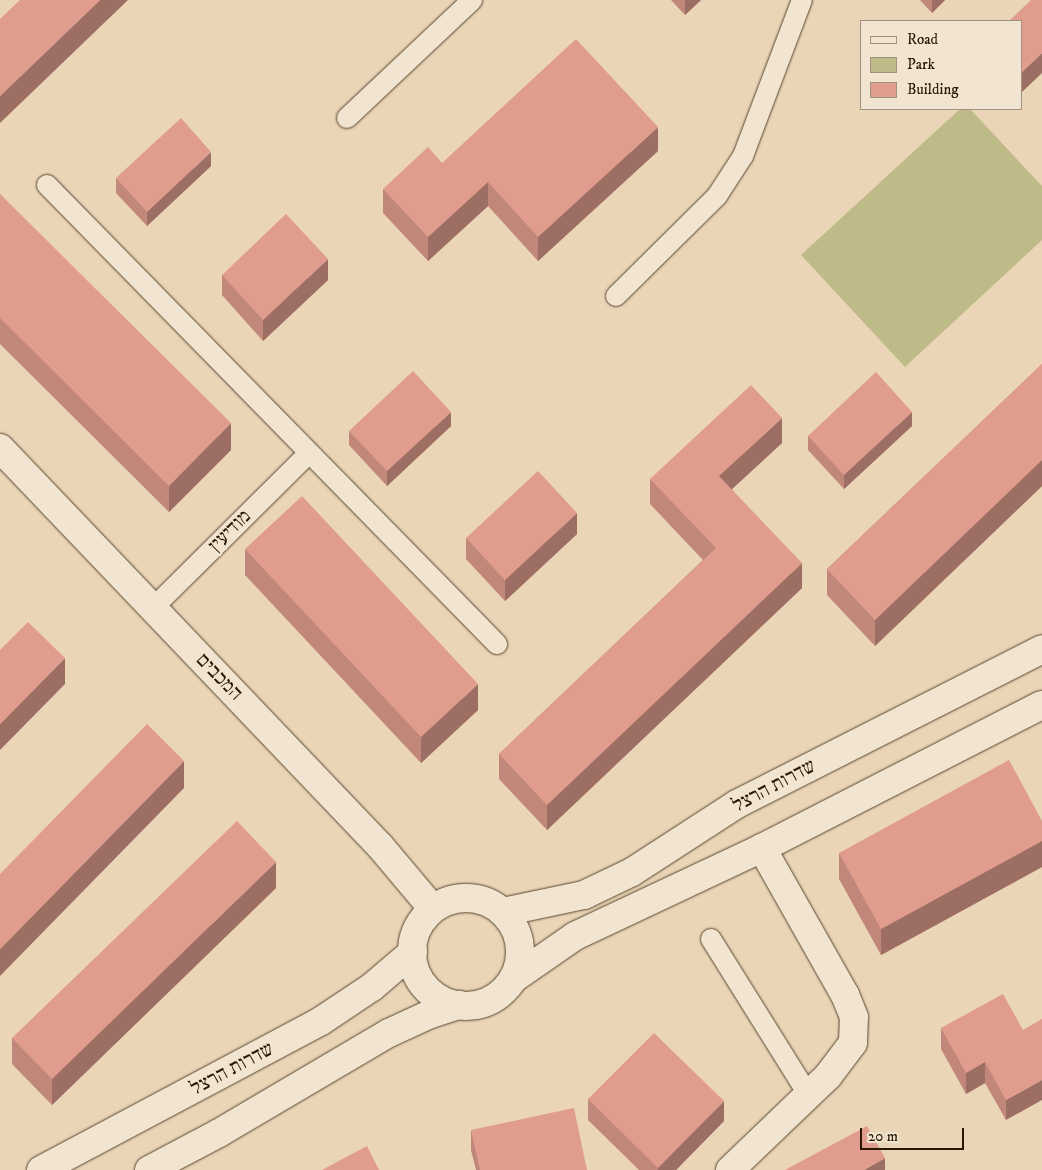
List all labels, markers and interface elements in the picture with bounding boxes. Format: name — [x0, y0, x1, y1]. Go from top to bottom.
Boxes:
legend — [860, 20, 1022, 110]
text: Road — [907, 30, 938, 49]
text: Park — [907, 55, 935, 74]
text: Building — [907, 80, 959, 99]
street label: מודיעין — [204, 505, 256, 557]
street label: המכבים — [191, 648, 247, 706]
street label: שדרות הרצל — [728, 754, 820, 818]
street label: שדרות הרצל — [186, 1037, 278, 1101]
scale bar — [862, 1118, 966, 1150]
text: 20 m — [868, 1127, 898, 1146]

